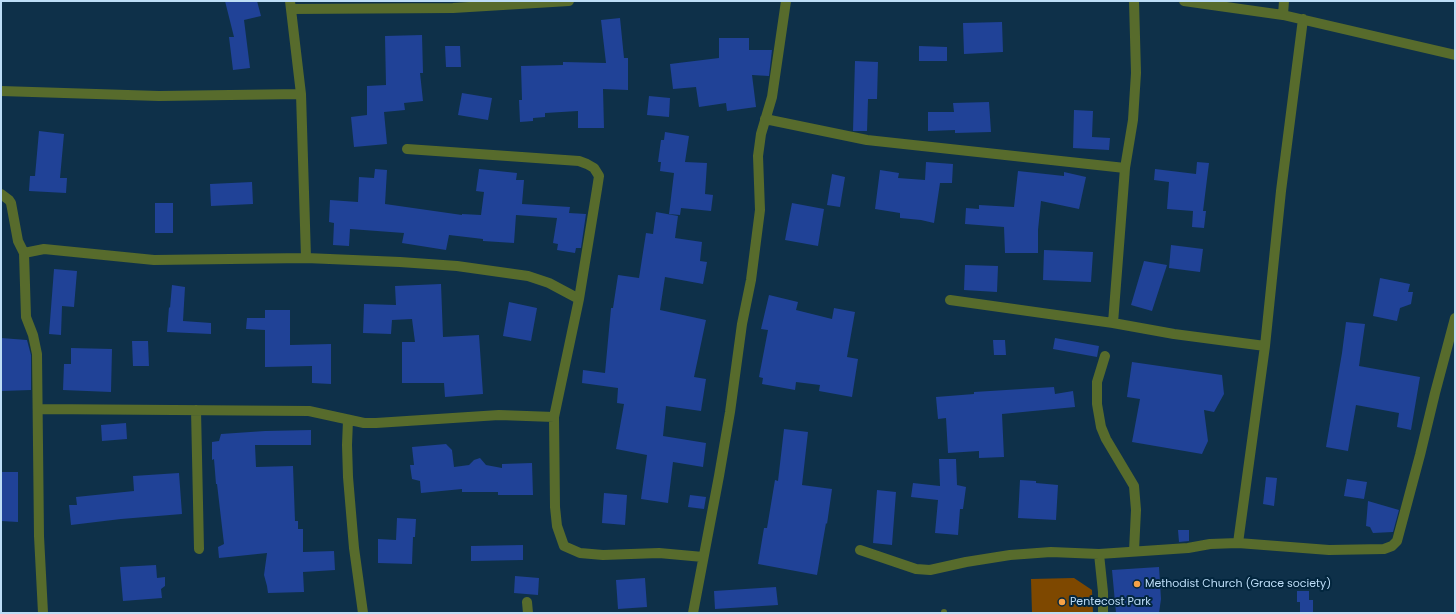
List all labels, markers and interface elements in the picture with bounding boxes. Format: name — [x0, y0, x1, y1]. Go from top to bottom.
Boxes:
place label: Methodist Church (Grace society) — [1145, 577, 1331, 591]
marker: Methodist Church (Grace society) — [1132, 579, 1142, 589]
place label: Pentecost Park — [1070, 595, 1151, 609]
marker: Pentecost Park — [1057, 597, 1067, 607]

